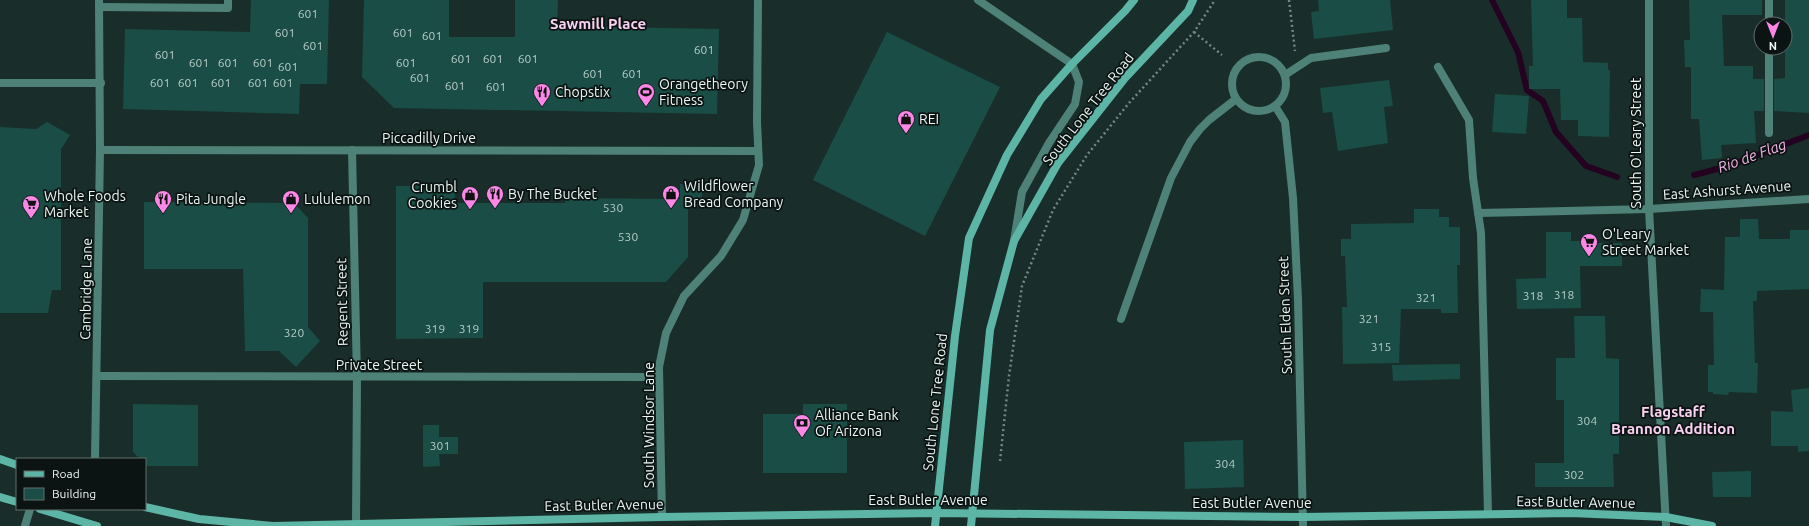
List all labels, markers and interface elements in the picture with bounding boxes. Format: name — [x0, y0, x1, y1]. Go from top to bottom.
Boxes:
house number: 601 — [298, 7, 318, 20]
district label: Sawmill Place — [550, 15, 646, 32]
north arrow — [1753, 16, 1793, 56]
house number: 601 — [275, 26, 295, 39]
house number: 601 — [393, 26, 413, 39]
house number: 601 — [422, 29, 442, 42]
house number: 601 — [303, 39, 323, 52]
text: N — [1769, 40, 1777, 52]
house number: 601 — [694, 43, 714, 56]
house number: 601 — [155, 48, 175, 61]
street label: South Lone Tree Road — [1039, 50, 1137, 168]
house number: 601 — [451, 52, 471, 65]
house number: 601 — [483, 52, 503, 65]
house number: 601 — [518, 52, 538, 65]
house number: 601 — [189, 56, 209, 69]
house number: 601 — [218, 56, 238, 69]
house number: 601 — [253, 56, 273, 69]
house number: 601 — [396, 56, 416, 69]
house number: 601 — [278, 60, 298, 73]
house number: 601 — [583, 67, 603, 80]
house number: 601 — [622, 67, 642, 80]
house number: 601 — [410, 71, 430, 84]
house number: 601 — [150, 76, 170, 89]
house number: 601 — [178, 76, 198, 89]
house number: 601 — [211, 76, 231, 89]
house number: 601 — [248, 76, 268, 89]
house number: 601 — [273, 76, 293, 89]
place label: Orangetheory Fitness — [659, 76, 748, 108]
street label: South O'Leary Street — [1628, 77, 1644, 209]
house number: 601 — [445, 79, 465, 92]
house number: 601 — [486, 80, 506, 93]
restaurant icon: Chopstix — [532, 82, 552, 107]
sports icon: Orangetheory Fitness — [636, 82, 656, 107]
place label: Chopstix — [555, 84, 610, 100]
shop icon: REI — [896, 109, 916, 134]
place label: REI — [919, 111, 939, 127]
street label: Piccadilly Drive — [382, 130, 476, 146]
water label: Rio de Flag — [1715, 135, 1789, 176]
place label: Wildflower Bread Company — [684, 178, 784, 210]
street label: East Ashurst Avenue — [1662, 178, 1792, 202]
place label: Crumbl Cookies — [408, 179, 457, 211]
restaurant icon: By The Bucket — [485, 184, 505, 209]
shop icon: Wildflower Bread Company — [661, 184, 681, 209]
shop icon: Crumbl Cookies — [460, 185, 480, 210]
place label: By The Bucket — [508, 186, 597, 202]
place label: Whole Foods Market — [44, 188, 126, 220]
restaurant icon: Pita Jungle — [153, 189, 173, 214]
shop icon: Lululemon — [281, 189, 301, 214]
place label: Pita Jungle — [176, 191, 246, 207]
place label: Lululemon — [304, 191, 370, 207]
supermarket icon: Whole Foods Market — [21, 194, 41, 219]
house number: 530 — [603, 201, 623, 214]
place label: O'Leary Street Market — [1602, 226, 1690, 258]
house number: 530 — [618, 230, 638, 243]
supermarket icon: O'Leary Street Market — [1579, 232, 1599, 257]
street label: Cambridge Lane — [77, 238, 95, 340]
street label: South Elden Street — [1275, 255, 1295, 374]
street label: Regent Street — [333, 257, 351, 346]
house number: 318 — [1554, 288, 1574, 301]
house number: 318 — [1523, 289, 1543, 302]
house number: 321 — [1416, 291, 1436, 304]
house number: 321 — [1359, 312, 1379, 325]
house number: 319 — [425, 322, 445, 335]
house number: 319 — [459, 322, 479, 335]
house number: 320 — [284, 326, 304, 339]
street label: South Lone Tree Road — [920, 333, 950, 471]
house number: 315 — [1371, 340, 1391, 353]
street label: Private Street — [336, 357, 423, 373]
street label: South Windsor Lane — [641, 362, 657, 488]
district label: Flagstaff Brannon Addition — [1611, 403, 1735, 437]
place label: Alliance Bank Of Arizona — [815, 407, 899, 439]
bank icon: Alliance Bank Of Arizona — [792, 413, 812, 438]
house number: 304 — [1577, 414, 1597, 427]
house number: 301 — [430, 439, 450, 452]
house number: 304 — [1215, 457, 1235, 470]
legend — [16, 458, 146, 510]
text: Road — [52, 467, 80, 480]
house number: 302 — [1564, 468, 1584, 481]
text: Building — [52, 487, 96, 500]
street label: East Butler Avenue — [868, 492, 988, 508]
street label: East Butler Avenue — [1516, 493, 1636, 511]
street label: East Butler Avenue — [1192, 495, 1312, 511]
street label: East Butler Avenue — [544, 496, 664, 514]

